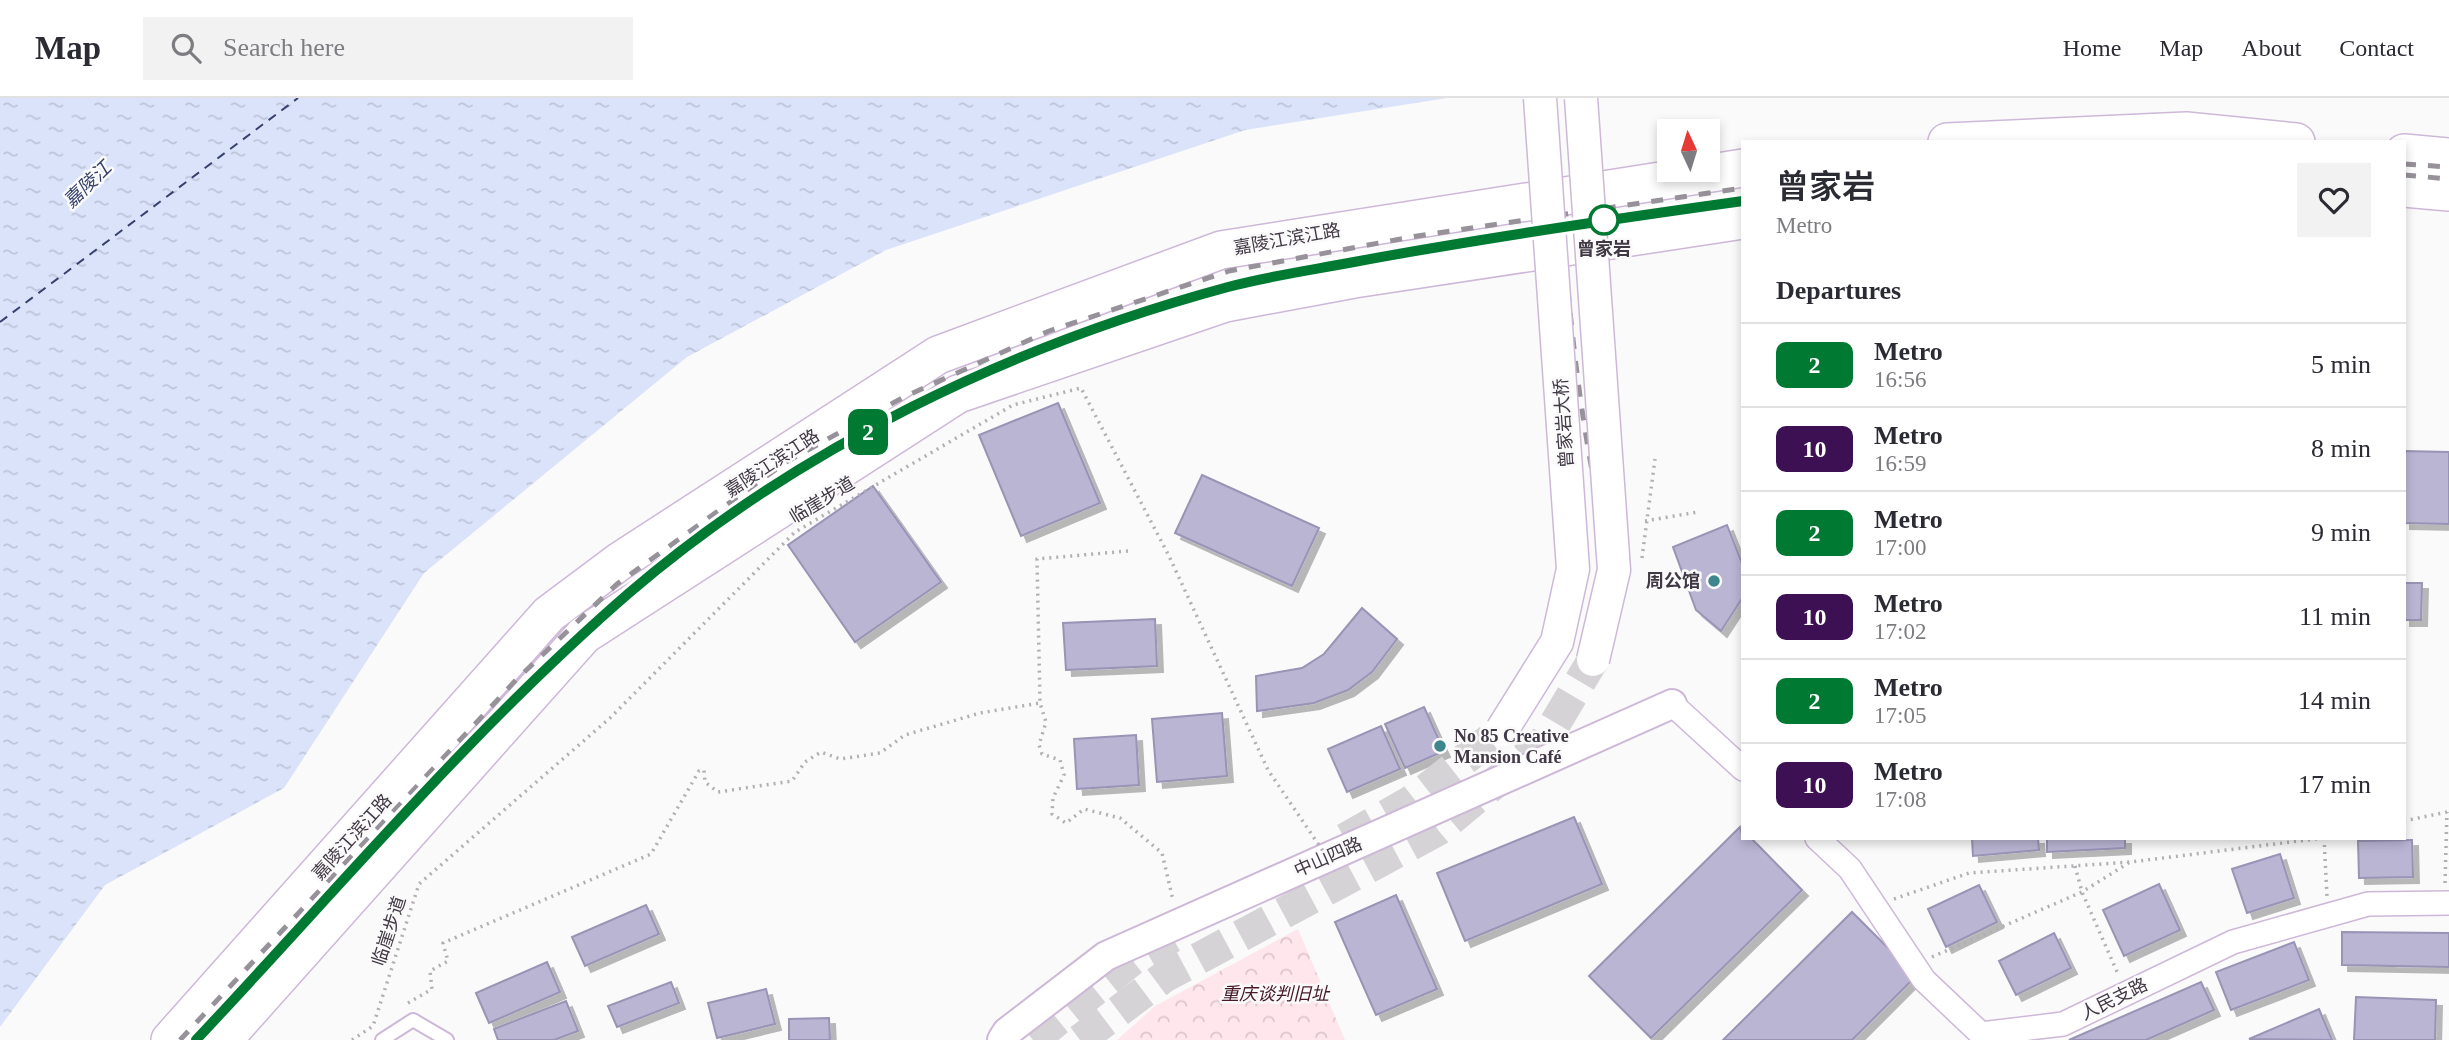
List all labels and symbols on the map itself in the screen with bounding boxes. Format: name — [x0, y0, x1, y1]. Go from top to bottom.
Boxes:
north arrow — [1657, 119, 1720, 182]
water label: 嘉陵江 — [60, 156, 117, 212]
marker: 曾家岩 — [1589, 205, 1619, 235]
street label: 嘉陵江滨江路 — [1232, 220, 1342, 258]
place label: 曾家岩 — [1577, 239, 1631, 259]
street label: 曾家岩大桥 — [1551, 377, 1577, 469]
line badge: 2 — [845, 409, 891, 455]
street label: 嘉陵江滨江路 — [721, 425, 823, 501]
street label: 临崖步道 — [786, 473, 858, 527]
place label: 周公馆 — [1646, 571, 1700, 591]
marker: 周公馆 — [1706, 573, 1722, 589]
place label: No 85 Creative Mansion Café — [1454, 726, 1569, 767]
marker: No 85 Creative Mansion Café — [1432, 738, 1448, 754]
street label: 嘉陵江滨江路 — [308, 790, 396, 884]
street label: 中山四路 — [1291, 833, 1365, 881]
street label: 临崖步道 — [368, 894, 410, 968]
street label: 人民支路 — [2077, 974, 2151, 1024]
park label: 重庆谈判旧址 — [1221, 984, 1331, 1004]

